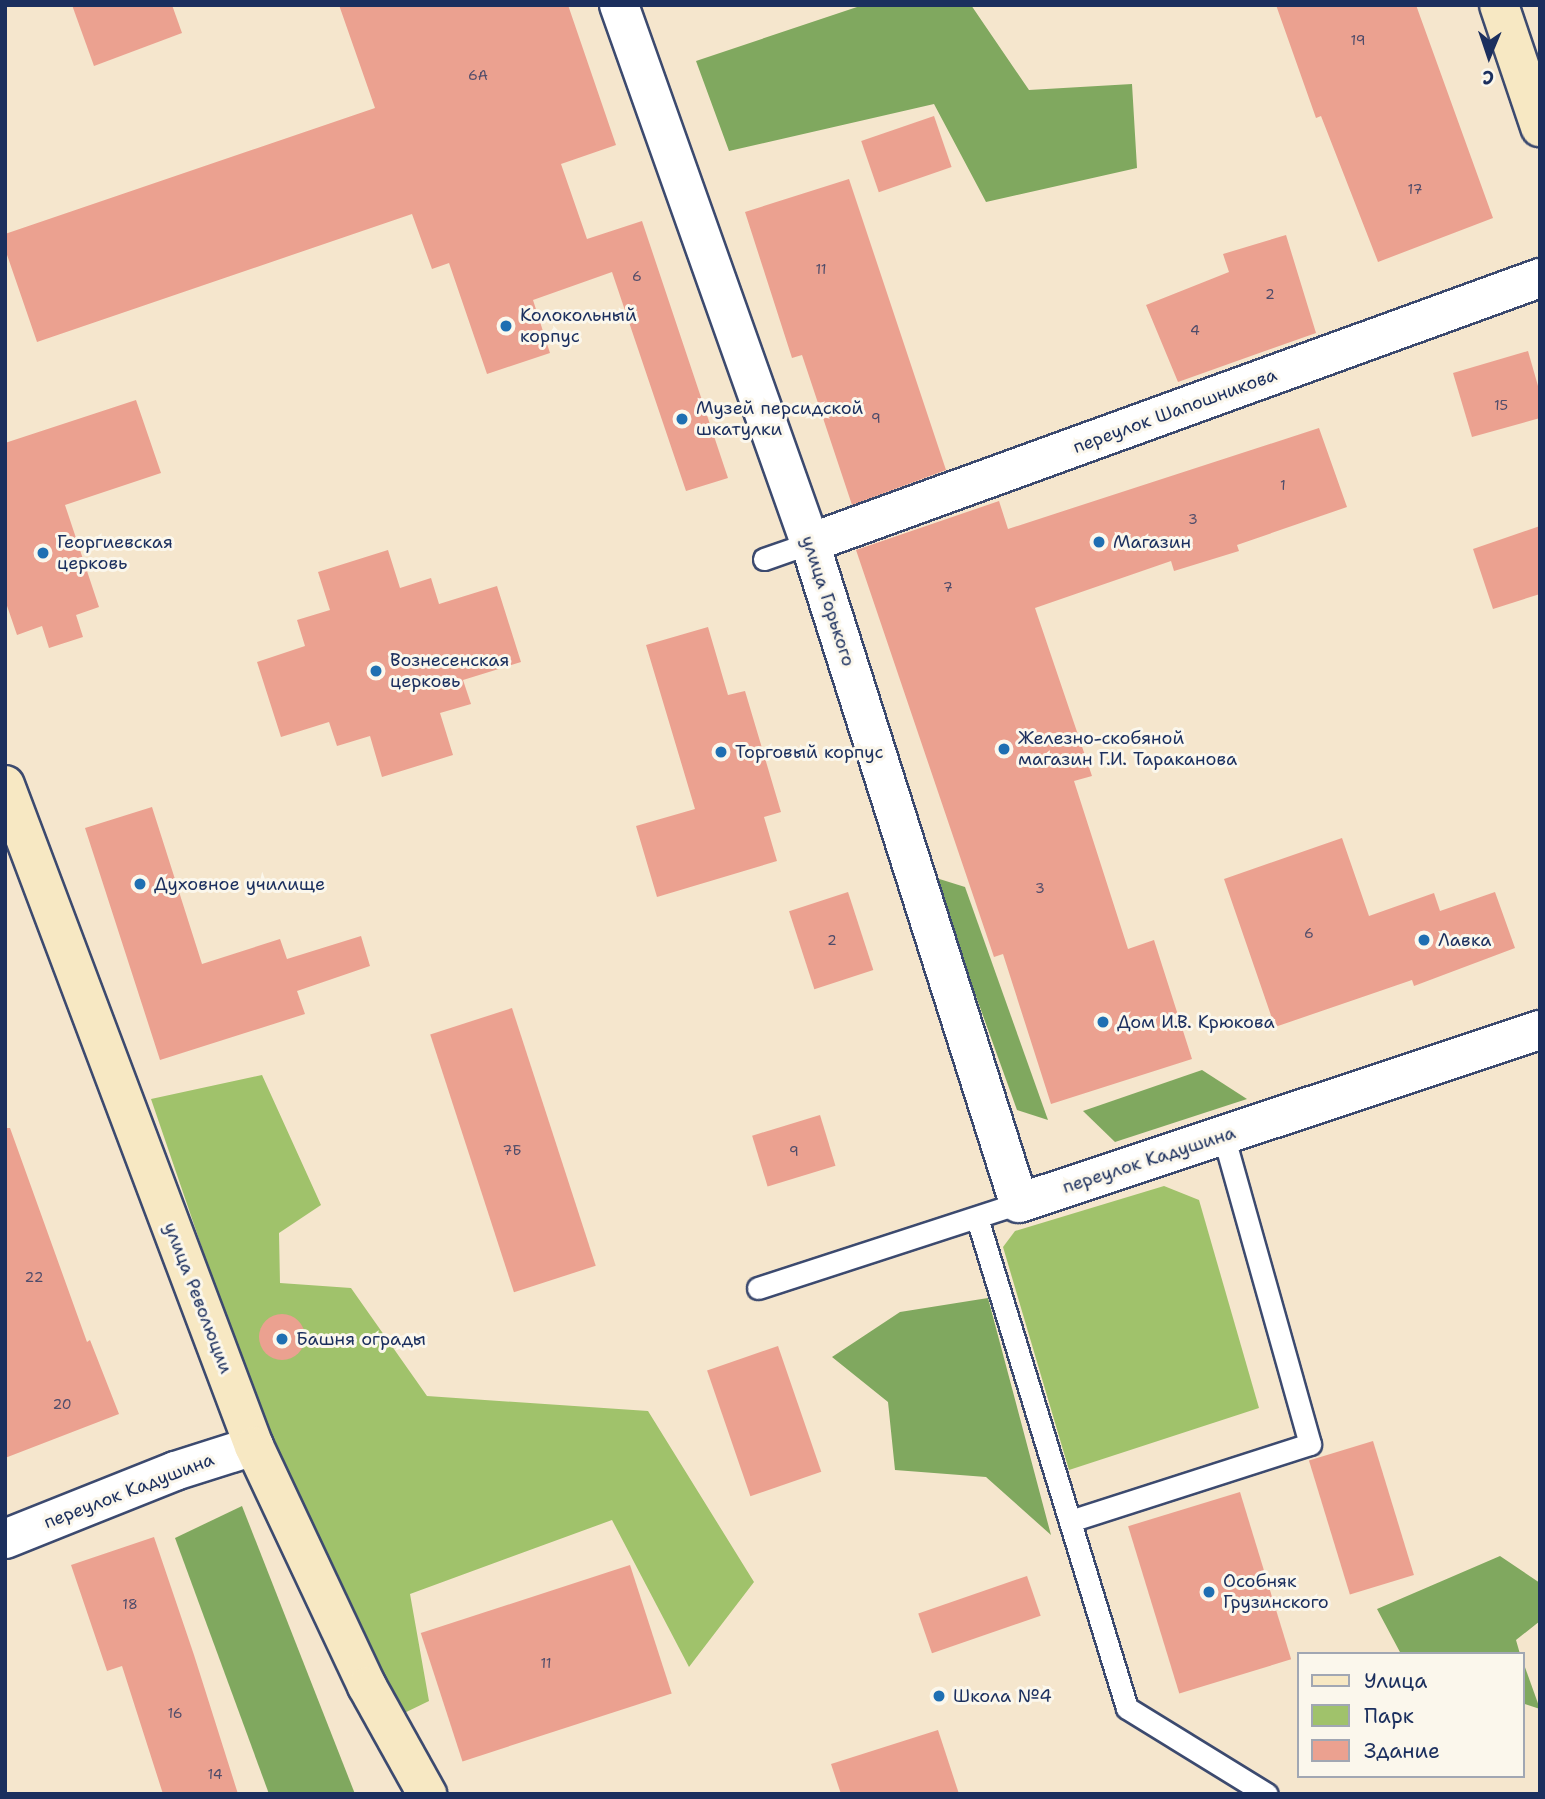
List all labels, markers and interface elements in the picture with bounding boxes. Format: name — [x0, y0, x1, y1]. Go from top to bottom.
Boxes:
north arrow — [1454, 21, 1524, 91]
house number: 19 — [1350, 32, 1366, 48]
text: С — [1482, 65, 1495, 90]
house number: 6А — [468, 67, 488, 83]
house number: 17 — [1408, 181, 1422, 197]
house number: 11 — [815, 261, 827, 277]
house number: 6 — [632, 268, 642, 284]
house number: 2 — [1265, 286, 1275, 302]
place label: Колокольный корпус — [520, 305, 637, 348]
marker: Колокольный корпус — [498, 318, 514, 334]
house number: 4 — [1190, 322, 1200, 338]
street label: переулок Шапошникова — [1070, 364, 1280, 458]
house number: 15 — [1494, 397, 1508, 413]
place label: Музей персидской шкатулки — [696, 398, 863, 440]
house number: 9 — [871, 410, 881, 426]
marker: Музей персидской шкатулки — [674, 411, 690, 427]
house number: 1 — [1280, 477, 1286, 493]
house number: 3 — [1188, 511, 1198, 527]
place label: Магазин — [1113, 531, 1191, 553]
place label: Георгиевская церковь — [57, 532, 173, 574]
street label: улица Горького — [797, 533, 859, 669]
marker: Магазин — [1091, 534, 1107, 550]
marker: Георгиевская церковь — [35, 545, 51, 561]
house number: 7 — [943, 579, 953, 595]
place label: Вознесенская церковь — [390, 650, 509, 692]
marker: Вознесенская церковь — [368, 663, 384, 679]
place label: Железно-скобяной магазин Г.И. Тараканова — [1018, 728, 1237, 770]
place label: Торговый корпус — [735, 741, 884, 763]
marker: Железно-скобяной магазин Г.И. Тараканова — [996, 741, 1012, 757]
marker: Торговый корпус — [713, 744, 729, 760]
place label: Духовное училище — [154, 873, 325, 895]
marker: Духовное училище — [132, 876, 148, 892]
house number: 3 — [1035, 880, 1045, 896]
house number: 6 — [1304, 925, 1314, 941]
place label: Лавка — [1438, 929, 1491, 951]
house number: 2 — [827, 932, 837, 948]
marker: Лавка — [1416, 932, 1432, 948]
place label: Дом И.В. Крюкова — [1117, 1011, 1275, 1033]
marker: Дом И.В. Крюкова — [1095, 1014, 1111, 1030]
street label: переулок Кадушина — [1060, 1122, 1238, 1198]
house number: 7Б — [502, 1142, 522, 1158]
house number: 9 — [789, 1143, 799, 1159]
street label: улица Революции — [159, 1219, 237, 1377]
house number: 22 — [25, 1269, 43, 1285]
place label: Башня ограды — [296, 1328, 426, 1350]
marker: Башня ограды — [274, 1331, 290, 1347]
house number: 20 — [52, 1396, 72, 1412]
street label: переулок Кадушина — [41, 1449, 217, 1533]
place label: Особняк Грузинского — [1223, 1571, 1329, 1614]
marker: Особняк Грузинского — [1201, 1584, 1217, 1600]
house number: 18 — [122, 1596, 138, 1612]
legend — [1296, 1652, 1524, 1778]
house number: 11 — [540, 1655, 552, 1671]
text: Улица — [1364, 1667, 1427, 1695]
place label: Школа №4 — [953, 1685, 1052, 1707]
marker: Школа №4 — [931, 1688, 947, 1704]
text: Парк — [1364, 1702, 1414, 1730]
house number: 16 — [167, 1705, 183, 1721]
text: Здание — [1364, 1737, 1440, 1765]
house number: 14 — [207, 1766, 223, 1782]

